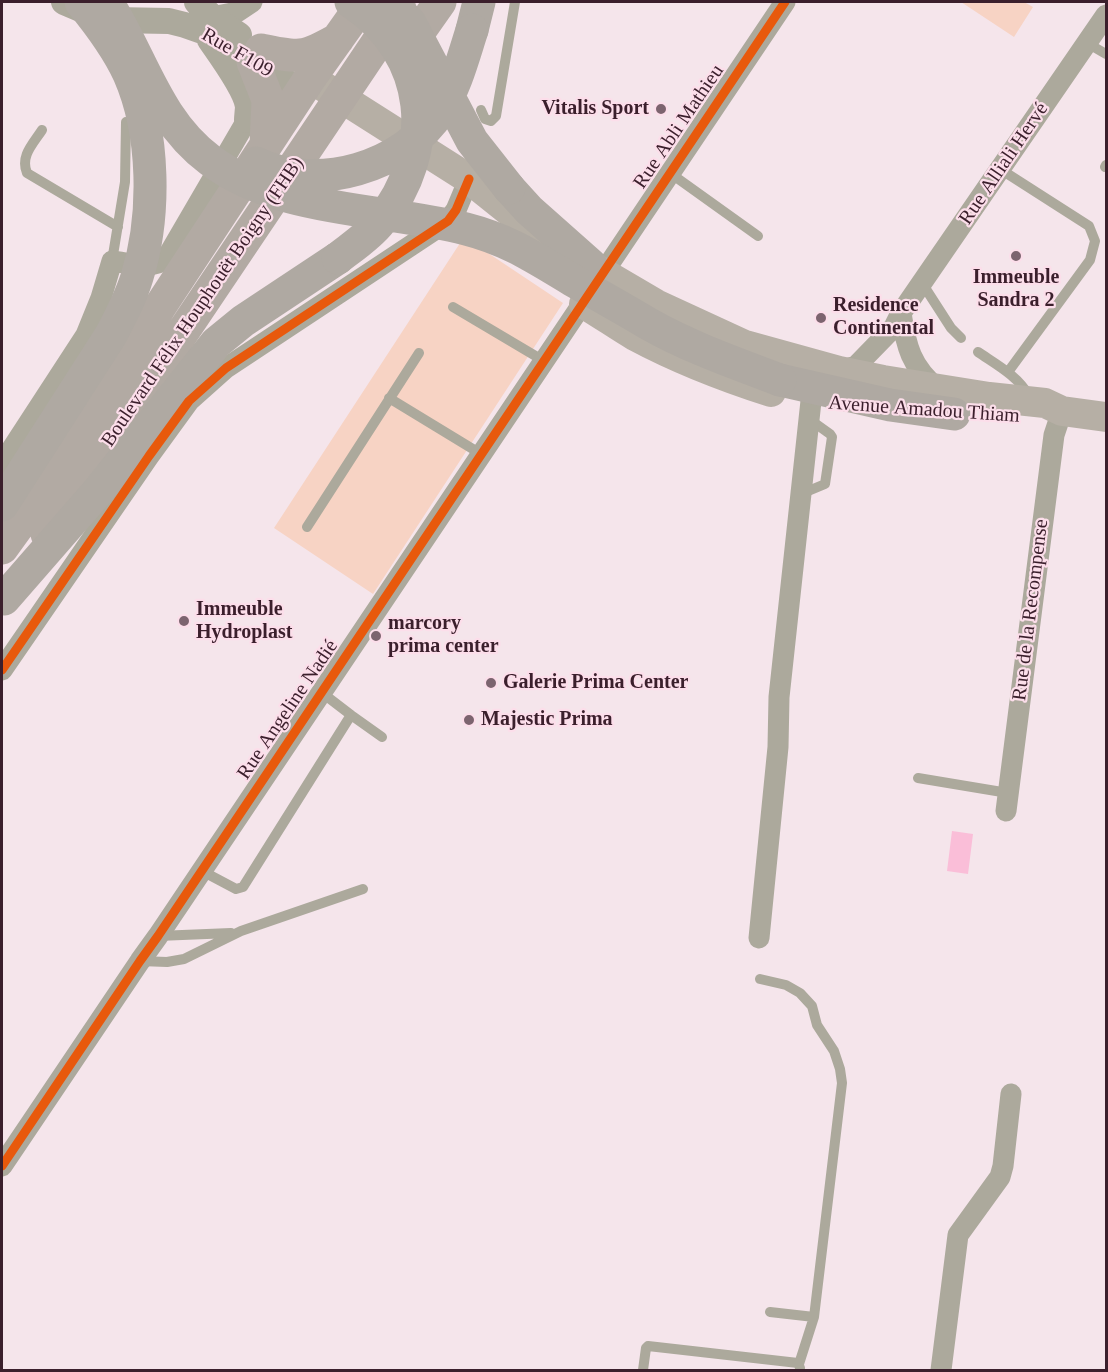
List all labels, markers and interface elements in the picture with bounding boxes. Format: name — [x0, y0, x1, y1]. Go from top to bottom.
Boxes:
street label: Rue F109 — [197, 23, 277, 83]
street label: Rue Abli Mathieu — [629, 60, 729, 194]
place label: Vitalis Sport — [541, 97, 649, 121]
street label: Rue Alliali Hervé — [954, 98, 1054, 230]
marker: Vitalis Sport — [654, 102, 668, 116]
street label: Boulevard Félix Houphouët Boigny (FHB) — [97, 153, 309, 451]
marker: Immeuble Sandra 2 — [1009, 249, 1023, 263]
place label: Immeuble Sandra 2 — [973, 266, 1059, 313]
place label: Residence Continental — [833, 294, 934, 341]
marker: Residence Continental — [814, 311, 828, 325]
street label: Avenue Amadou Thiam — [827, 391, 1021, 429]
street label: Rue de la Recompense — [1008, 518, 1054, 702]
place label: Immeuble Hydroplast — [196, 598, 292, 645]
place label: marcory prima center — [388, 612, 499, 659]
marker: Immeuble Hydroplast — [177, 614, 191, 628]
marker: marcory prima center — [369, 629, 383, 643]
street label: Rue Angeline Nadié — [232, 636, 344, 784]
place label: Galerie Prima Center — [503, 671, 688, 695]
marker: Galerie Prima Center — [484, 676, 498, 690]
place label: Majestic Prima — [481, 708, 613, 732]
marker: Majestic Prima — [462, 713, 476, 727]

